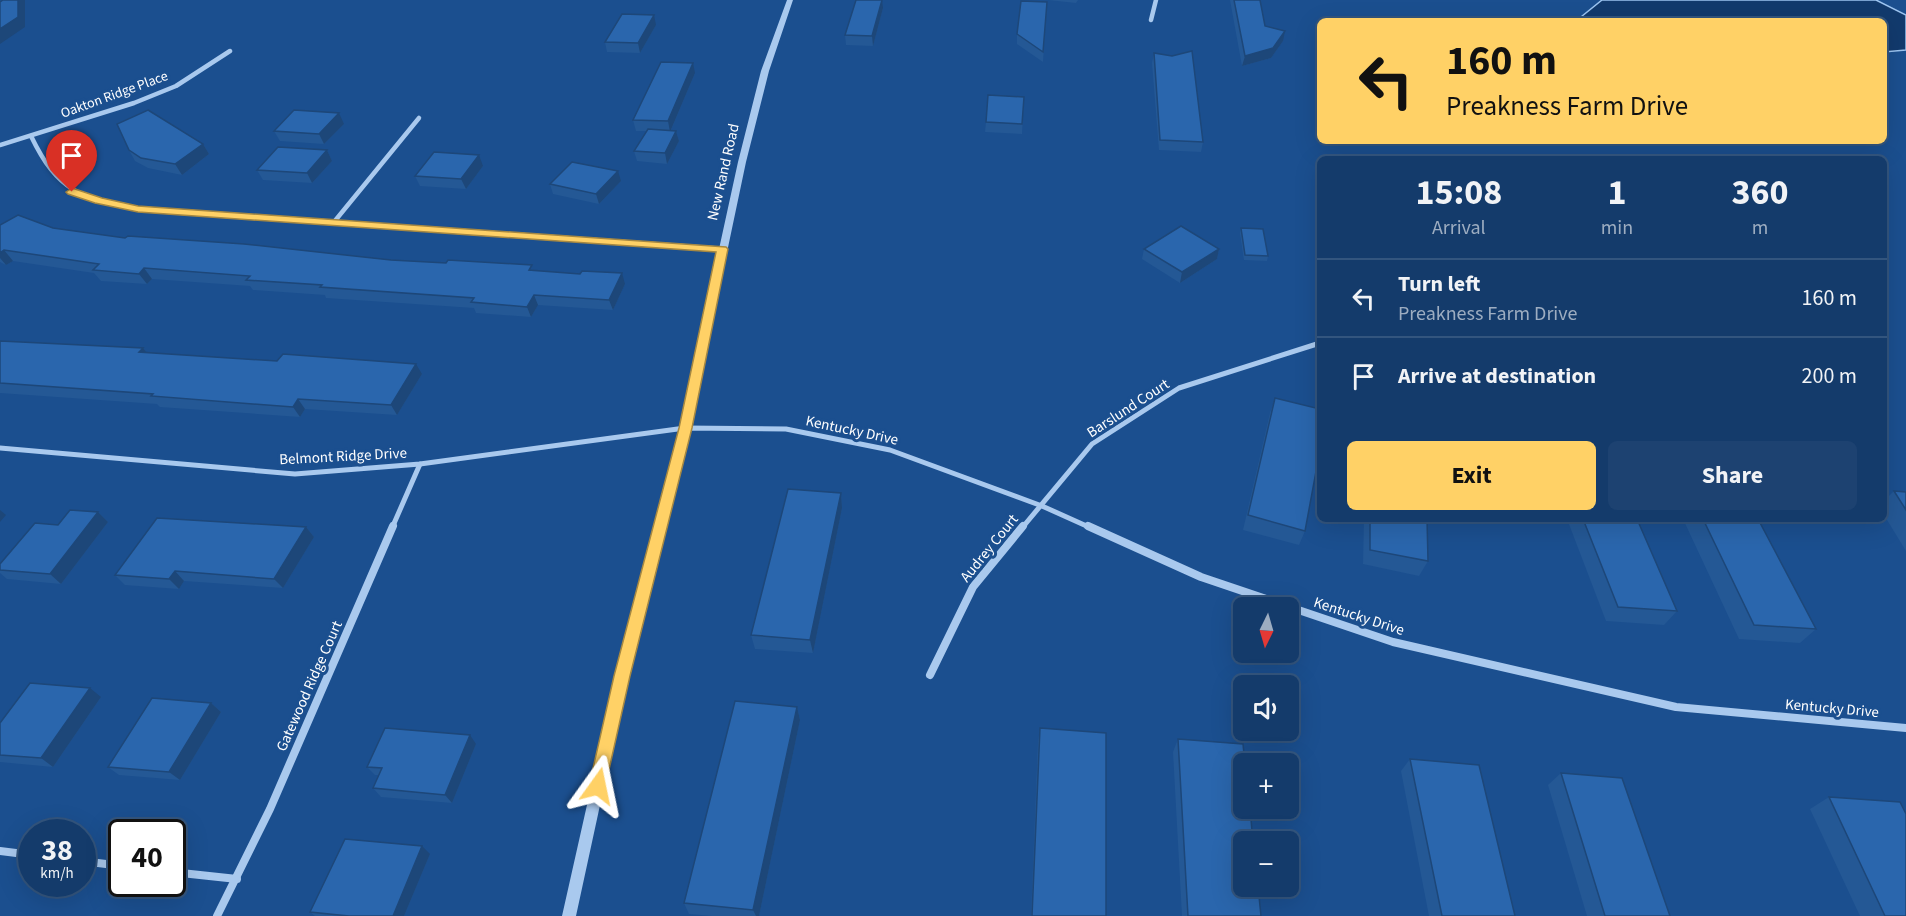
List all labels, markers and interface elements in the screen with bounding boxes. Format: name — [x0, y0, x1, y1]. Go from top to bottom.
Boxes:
text: 160 m — [1446, 31, 1557, 91]
icon: left — [1347, 42, 1425, 120]
street label: Oakton Ridge Place — [58, 66, 171, 124]
text: Preakness Farm Drive — [1446, 87, 1688, 126]
street label: New Rand Road — [702, 122, 745, 223]
pin — [46, 130, 97, 192]
icon: arrive — [55, 139, 88, 172]
text: 15:08 — [1415, 167, 1502, 218]
text: 1 — [1607, 167, 1626, 218]
text: 360 — [1732, 167, 1789, 218]
text: Arrival — [1432, 214, 1486, 242]
text: min — [1601, 214, 1633, 242]
text: m — [1752, 214, 1768, 242]
text: Turn left — [1398, 268, 1480, 300]
icon: left — [1347, 282, 1380, 315]
text: 160 m — [1802, 282, 1857, 314]
text: Preakness Farm Drive — [1398, 300, 1577, 328]
icon: arrive — [1347, 360, 1380, 393]
text: Arrive at destination — [1398, 360, 1596, 392]
text: 200 m — [1802, 360, 1857, 392]
street label: Barslund Court — [1083, 374, 1174, 443]
street label: Kentucky Drive — [804, 410, 900, 451]
button: Exit — [1347, 441, 1596, 510]
button: Share — [1608, 441, 1857, 510]
street label: Belmont Ridge Drive — [279, 443, 407, 470]
street label: Audrey Court — [955, 510, 1023, 587]
street label: Kentucky Drive — [1311, 592, 1407, 641]
north arrow — [1233, 597, 1299, 663]
map controls — [1233, 597, 1299, 897]
street label: Gatewood Ridge Court — [271, 618, 348, 755]
button: sound — [1233, 675, 1299, 741]
street label: Kentucky Drive — [1784, 694, 1880, 723]
button: + — [1233, 753, 1299, 819]
position arrow — [566, 754, 630, 818]
speed limit sign: 40 — [108, 819, 186, 897]
text: 38 — [41, 829, 73, 872]
button: − — [1233, 831, 1299, 897]
text: km/h — [40, 863, 74, 884]

